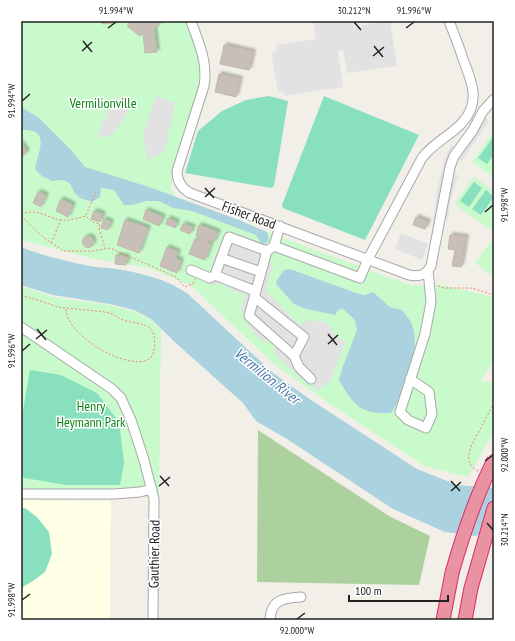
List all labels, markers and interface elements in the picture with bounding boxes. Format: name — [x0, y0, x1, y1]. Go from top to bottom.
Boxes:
text: 91.994°W — [99, 4, 133, 17]
text: 30.212°N — [337, 4, 371, 17]
text: 91.996°W — [397, 4, 431, 17]
text: 91.994°W — [5, 84, 18, 118]
park label: Vermilionville — [69, 94, 137, 112]
text: 91.998°W — [498, 188, 511, 222]
street label: Fisher Road — [220, 197, 278, 233]
text: 91.996°W — [5, 334, 18, 368]
water label: Vermilion River — [231, 343, 305, 409]
park label: Henry Heymann Park — [56, 397, 126, 431]
text: 92.000°W — [498, 438, 511, 472]
text: 30.214°N — [498, 513, 511, 547]
street label: Gauthier Road — [144, 520, 164, 588]
scale bar — [349, 577, 448, 603]
text: 91.998°W — [5, 583, 18, 617]
text: 100 m — [355, 583, 382, 598]
text: 92.000°W — [280, 624, 314, 637]

